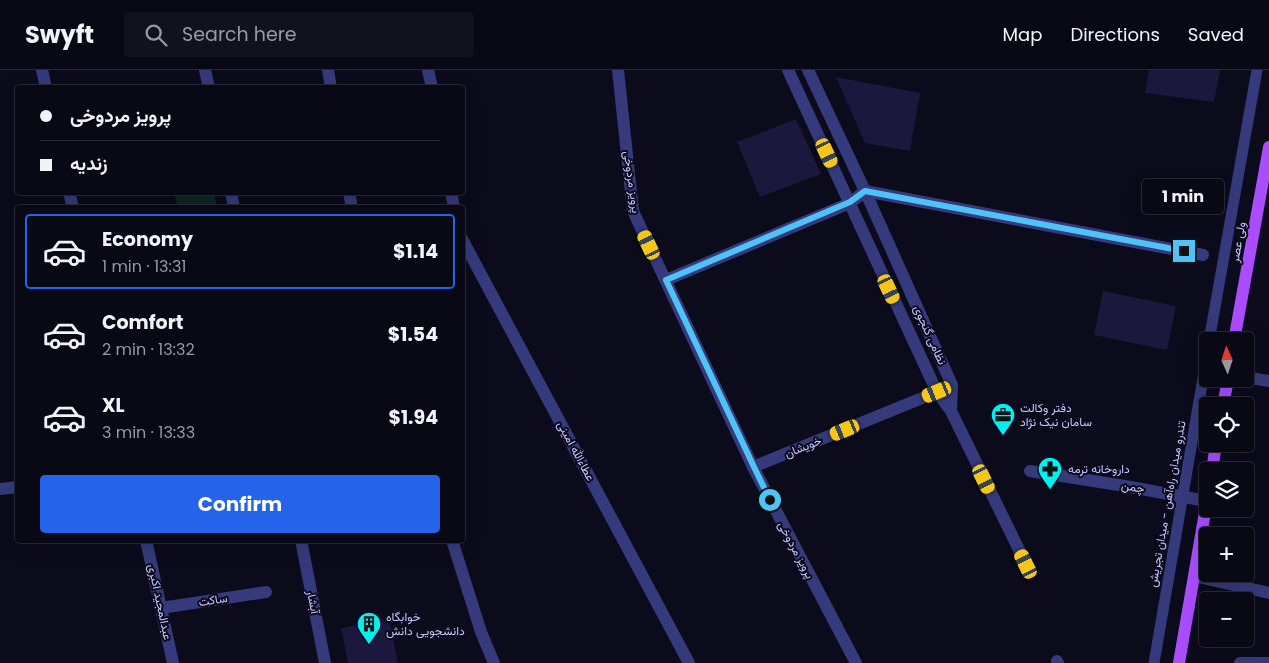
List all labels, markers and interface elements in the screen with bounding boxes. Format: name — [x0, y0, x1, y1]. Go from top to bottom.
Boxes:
search box — [124, 12, 474, 57]
text: Swyft — [25, 18, 94, 51]
icon: search — [142, 21, 170, 49]
text: Search here — [182, 21, 297, 48]
text: Map — [1003, 22, 1042, 47]
text: Directions — [1070, 22, 1160, 47]
text: Saved — [1188, 22, 1244, 47]
text: پرویز مردوخی — [70, 102, 171, 129]
car — [813, 136, 840, 170]
text: زندیه — [70, 150, 108, 177]
street label: پرویز مردوخی — [620, 150, 645, 214]
callout: 1 min — [1143, 179, 1225, 214]
text: 1 min — [1162, 185, 1204, 208]
street label: ولی عصر — [1225, 220, 1249, 265]
text: Economy — [102, 226, 193, 253]
car — [635, 228, 662, 262]
icon: car — [42, 229, 87, 274]
text: $1.14 — [393, 238, 438, 265]
route end — [1173, 240, 1195, 262]
text: 1 min · 13:31 — [102, 255, 186, 278]
car — [875, 272, 902, 306]
street label: نظامی گنجوی — [910, 302, 951, 367]
text: Comfort — [102, 309, 184, 336]
icon: car — [42, 312, 87, 357]
text: $1.54 — [388, 321, 438, 348]
north arrow — [1199, 332, 1254, 388]
map controls — [1199, 332, 1254, 647]
text: 2 min · 13:32 — [102, 338, 195, 361]
car — [920, 379, 953, 405]
text: XL — [102, 392, 125, 419]
icon: car — [42, 395, 87, 440]
button: locate — [1199, 397, 1254, 452]
place label: دفتر وکالت سامان نیک نژاد — [1020, 399, 1092, 430]
office icon: دفتر وکالت سامان نیک نژاد — [990, 402, 1016, 436]
text: $1.94 — [388, 404, 438, 431]
car — [828, 417, 861, 443]
street label: عطاءالله امینی — [553, 418, 599, 484]
street label: تندرو میدان راه‌آهن - میدان تجریش — [1143, 419, 1190, 589]
text: 3 min · 13:33 — [102, 421, 195, 444]
street label: خویشان — [782, 431, 824, 462]
pharmacy icon: داروخانه ترمه — [1037, 456, 1063, 490]
place label: داروخانه ترمه — [1068, 460, 1130, 477]
car — [970, 462, 997, 496]
button: layers — [1199, 462, 1254, 517]
button: Confirm — [40, 475, 440, 533]
street label: چمن — [1120, 476, 1146, 497]
route start — [759, 489, 781, 511]
street label: پرویز مردوخی — [774, 518, 819, 582]
button: + — [1199, 527, 1254, 582]
car — [1012, 547, 1039, 581]
street label: عبدالمجید اکبری — [144, 562, 177, 642]
street label: آبشار — [303, 588, 324, 616]
street label: ساکت — [197, 589, 229, 610]
button: − — [1199, 592, 1254, 647]
place label: خوابگاه دانشجویی دانش — [386, 608, 465, 639]
building icon: خوابگاه دانشجویی دانش — [356, 611, 382, 645]

